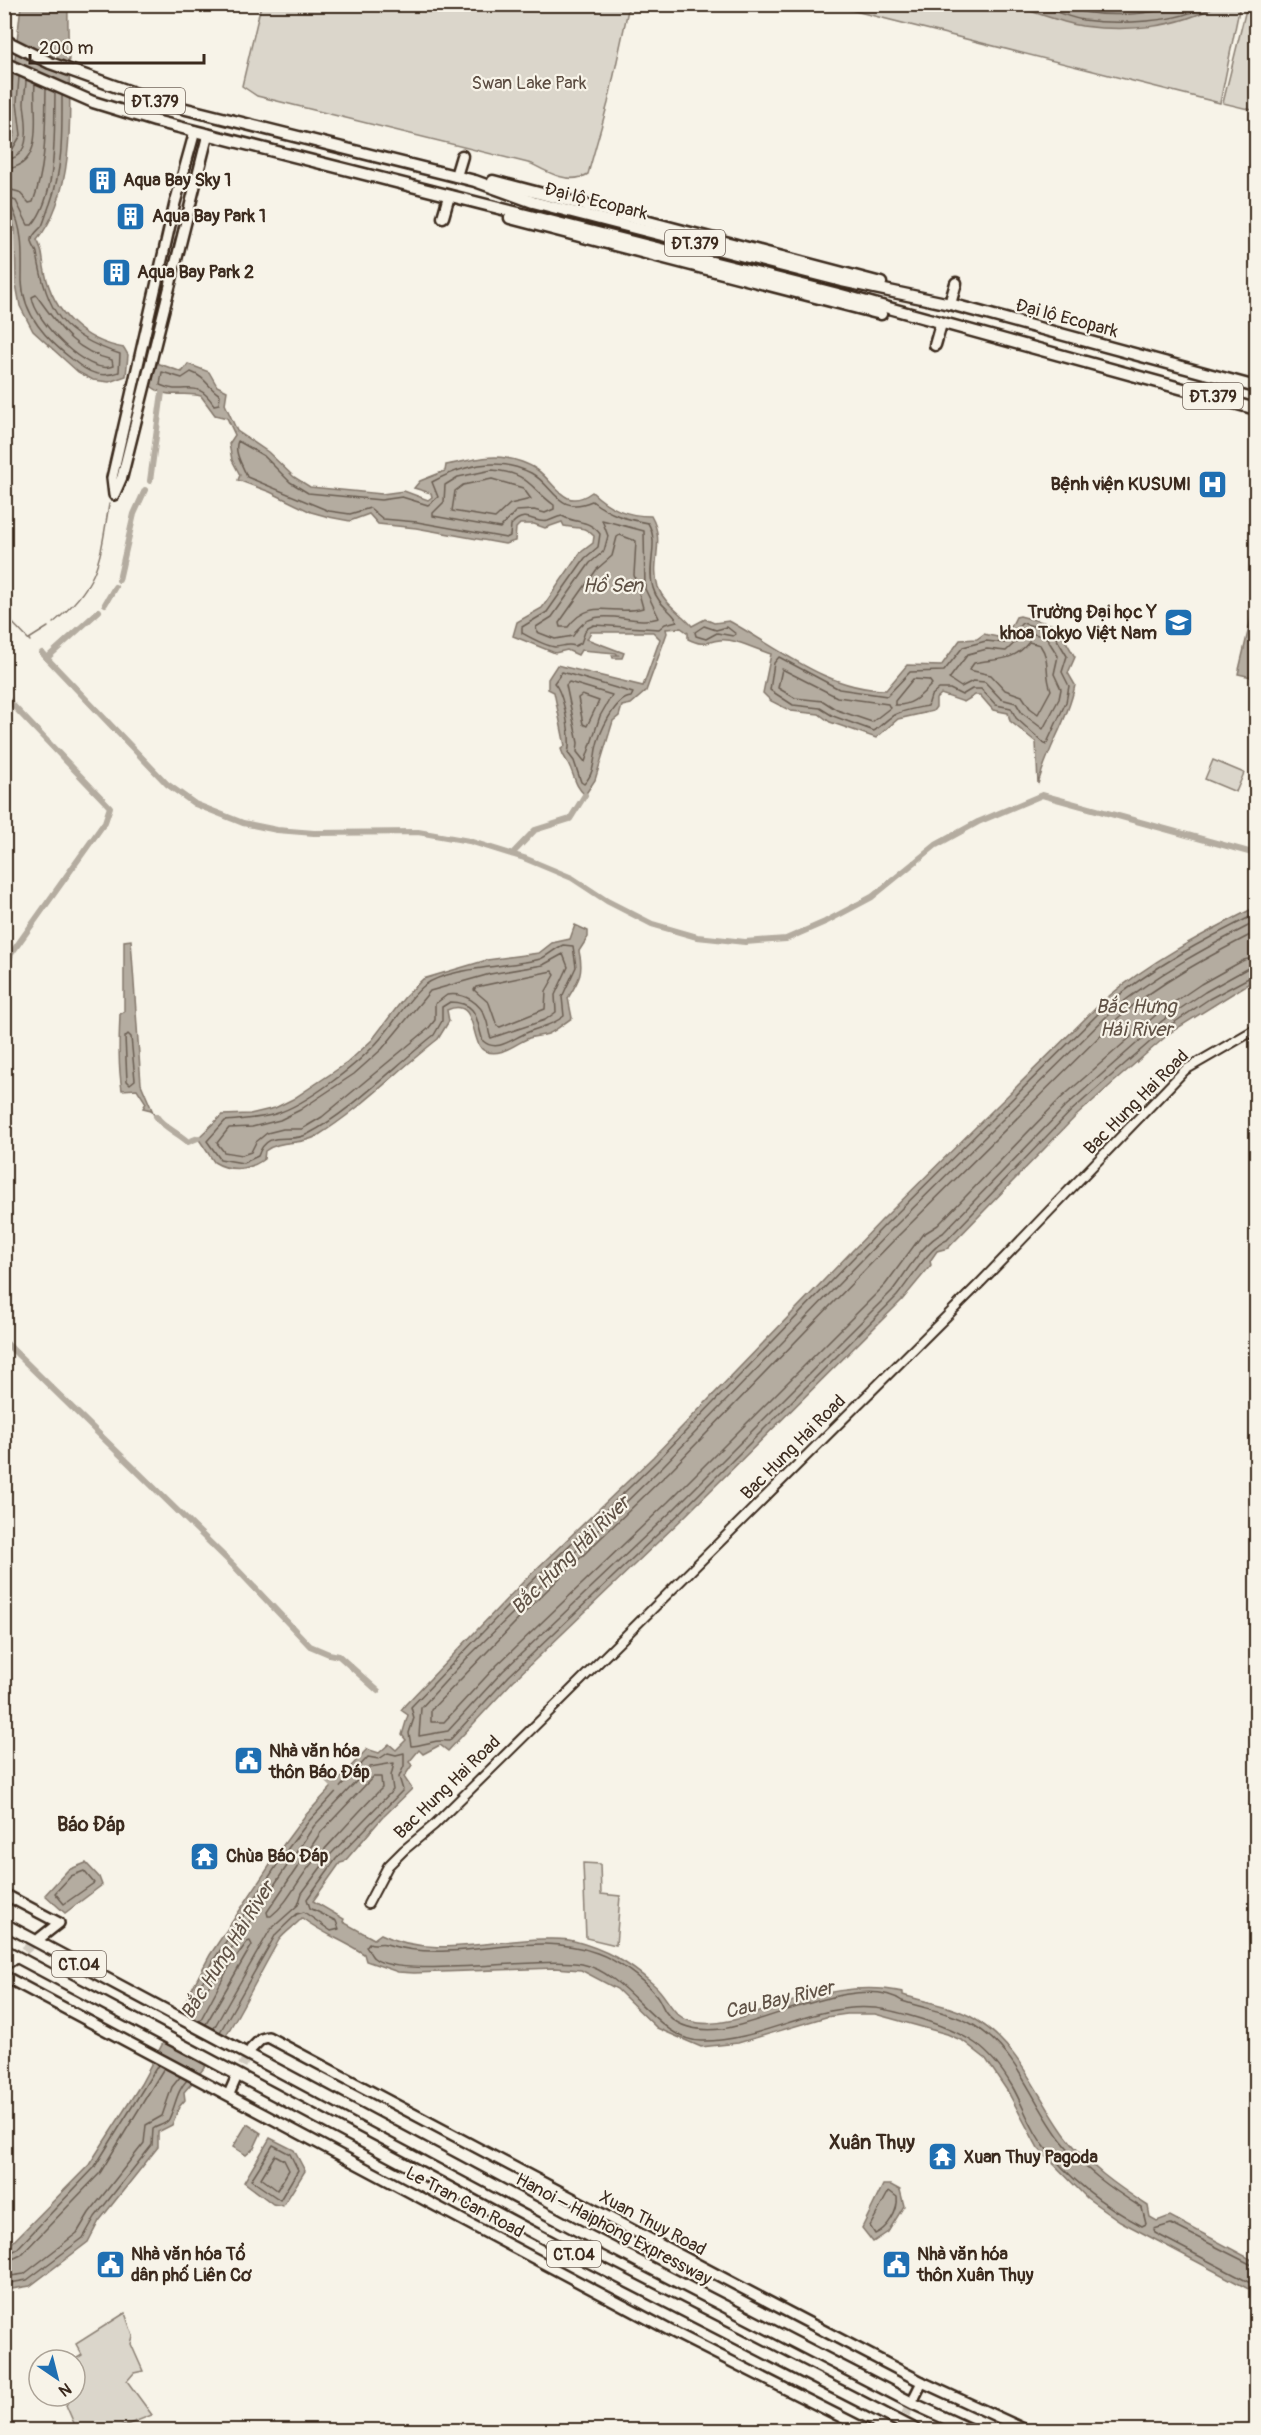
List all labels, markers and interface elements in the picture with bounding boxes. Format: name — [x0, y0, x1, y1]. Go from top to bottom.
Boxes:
scale bar — [30, 27, 204, 65]
text: 200 m — [39, 37, 94, 60]
park label: Swan Lake Park — [472, 72, 587, 95]
road number: ĐT.379 — [125, 88, 185, 114]
building icon: Aqua Bay Sky 1 — [86, 164, 118, 196]
place label: Aqua Bay Sky 1 — [123, 169, 231, 192]
street label: Đại lộ Ecopark — [542, 178, 650, 226]
building icon: Aqua Bay Park 1 — [115, 200, 147, 232]
place label: Aqua Bay Park 1 — [152, 205, 266, 228]
road number: ĐT.379 — [665, 230, 725, 256]
building icon: Aqua Bay Park 2 — [100, 256, 132, 288]
place label: Aqua Bay Park 2 — [137, 261, 254, 284]
street label: Đại lộ Ecopark — [1013, 294, 1121, 343]
road number: ĐT.379 — [1183, 383, 1243, 409]
hospital icon: Bệnh viện KUSUMI — [1196, 468, 1228, 500]
place label: Bệnh viện KUSUMI — [1051, 473, 1191, 496]
water label: Hồ Sen — [583, 573, 645, 598]
place label: Trường Đại học Y khoa Tokyo Việt Nam — [999, 601, 1158, 645]
school or university icon: Trường Đại học Y khoa Tokyo Việt Nam — [1162, 606, 1194, 638]
water label: Bắc Hưng Hải River — [1096, 994, 1178, 1042]
street label: Bac Hung Hai Road — [1079, 1045, 1194, 1160]
street label: Bac Hung Hai Road — [736, 1390, 851, 1505]
water label: Bắc Hưng Hải River — [506, 1489, 637, 1620]
street label: Bac Hung Hai Road — [389, 1731, 505, 1844]
place label: Nhà văn hóa thôn Báo Đáp — [268, 1740, 370, 1784]
public building icon: Nhà văn hóa thôn Báo Đáp — [232, 1745, 264, 1777]
district label: Báo Đáp — [57, 1812, 126, 1837]
temple icon: Chùa Báo Đáp — [189, 1840, 221, 1872]
place label: Chùa Báo Đáp — [226, 1845, 329, 1868]
water label: Bắc Hưng Hải River — [175, 1874, 281, 2024]
road number: CT.04 — [52, 1951, 106, 1977]
water label: Cau Bay River — [722, 1974, 839, 2024]
district label: Xuân Thụy — [829, 2130, 915, 2155]
temple icon: Xuan Thuy Pagoda — [927, 2141, 959, 2173]
place label: Xuan Thuy Pagoda — [964, 2146, 1098, 2169]
street label: Le Tran Can Road — [402, 2162, 528, 2243]
street label: Hanoi – Haiphong Expressway — [512, 2168, 716, 2291]
street label: Xuan Thuy Road — [595, 2186, 710, 2261]
road number: CT.04 — [547, 2241, 601, 2267]
place label: Nhà văn hóa Tổ dân phố Liên Cơ — [131, 2242, 252, 2287]
place label: Nhà văn hóa thôn Xuân Thụy — [916, 2243, 1034, 2287]
public building icon: Nhà văn hóa Tổ dân phố Liên Cơ — [94, 2248, 126, 2280]
public building icon: Nhà văn hóa thôn Xuân Thụy — [880, 2248, 912, 2280]
north arrow — [27, 2348, 87, 2408]
text: N — [55, 2378, 75, 2401]

